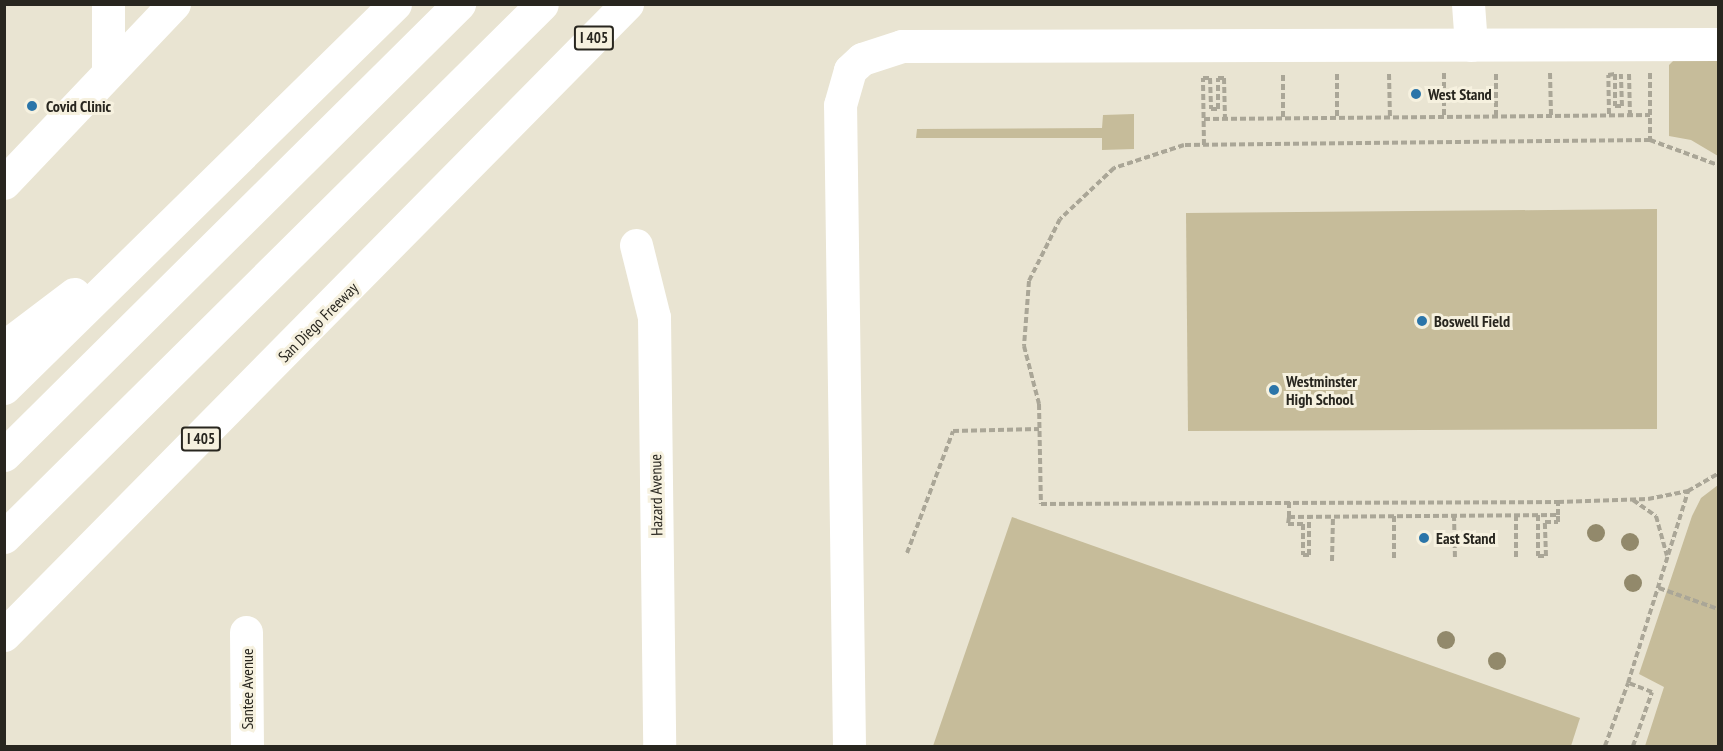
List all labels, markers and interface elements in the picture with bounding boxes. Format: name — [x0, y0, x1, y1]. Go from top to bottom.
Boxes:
road number: I 405 — [573, 26, 615, 50]
place label: West Stand — [1428, 84, 1492, 104]
marker: West Stand — [1409, 87, 1423, 101]
place label: Covid Clinic — [46, 96, 111, 116]
marker: Covid Clinic — [23, 97, 41, 115]
street label: San Diego Freeway — [274, 278, 362, 366]
place label: Boswell Field — [1434, 311, 1510, 331]
marker: Boswell Field — [1415, 314, 1429, 328]
place label: Westminster High School — [1286, 371, 1357, 409]
marker: Westminster High School — [1267, 383, 1281, 397]
road number: I 405 — [180, 427, 222, 451]
street label: Hazard Avenue — [646, 454, 666, 536]
place label: East Stand — [1436, 528, 1496, 548]
marker: East Stand — [1417, 531, 1431, 545]
street label: Santee Avenue — [237, 648, 257, 730]

